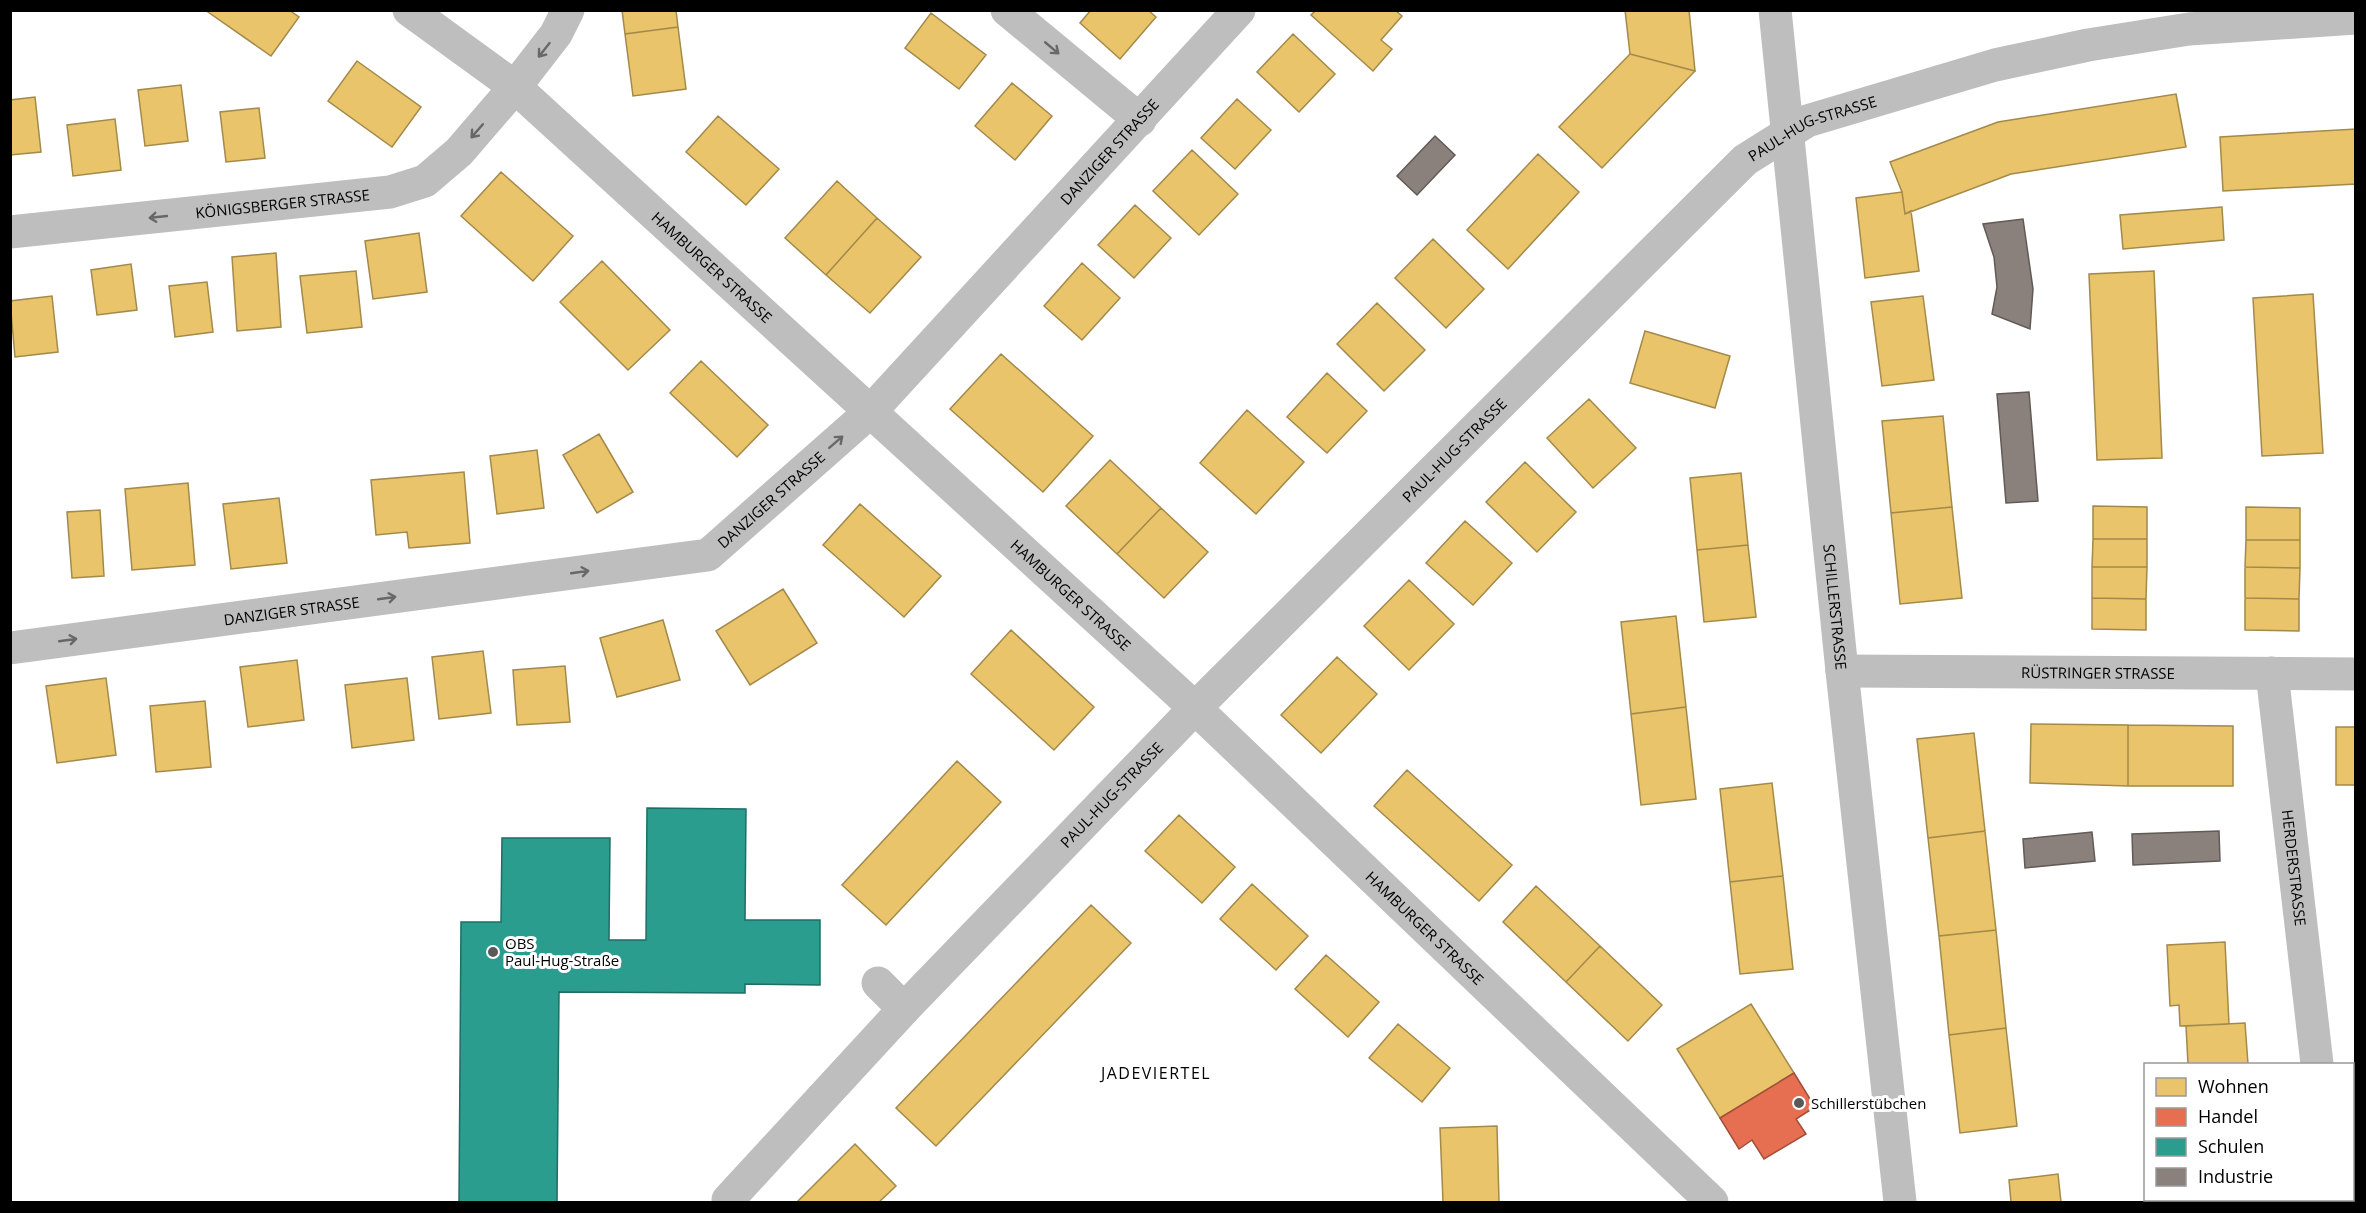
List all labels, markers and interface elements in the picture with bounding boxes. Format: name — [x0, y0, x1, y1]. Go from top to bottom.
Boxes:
one-way arrow — [1044, 41, 1060, 54]
one-way arrow — [537, 42, 550, 58]
street label: PAUL-HUG-STRASSE — [1744, 91, 1879, 166]
street label: DANZIGER STRASSE — [1056, 94, 1163, 209]
one-way arrow — [470, 123, 483, 139]
street label: KÖNIGSBERGER STRASSE — [194, 184, 371, 222]
street label: HAMBURGER STRASSE — [648, 207, 777, 327]
one-way arrow — [148, 211, 168, 222]
street label: PAUL-HUG-STRASSE — [1397, 393, 1511, 506]
one-way arrow — [828, 435, 843, 449]
street label: DANZIGER STRASSE — [713, 447, 829, 552]
street label: HAMBURGER STRASSE — [1007, 535, 1136, 655]
street label: SCHILLERSTRASSE — [1819, 543, 1852, 671]
one-way arrow — [570, 566, 589, 577]
street label: DANZIGER STRASSE — [222, 592, 361, 629]
one-way arrow — [376, 592, 396, 603]
one-way arrow — [58, 635, 78, 646]
street label: RÜSTRINGER STRASSE — [2021, 662, 2175, 683]
street label: PAUL-HUG-STRASSE — [1055, 737, 1167, 852]
street label: HERDERSTRASSE — [2278, 808, 2311, 927]
street label: HAMBURGER STRASSE — [1362, 866, 1488, 989]
place label: OBS Paul-Hug-Straße — [505, 933, 619, 970]
marker: OBS Paul-Hug-Straße — [486, 945, 500, 959]
district label: JADEVIERTEL — [1099, 1062, 1211, 1084]
legend — [2144, 1063, 2354, 1201]
text: Wohnen — [2198, 1074, 2269, 1098]
place label: Schillerstübchen — [1811, 1093, 1926, 1113]
marker: Schillerstübchen — [1792, 1096, 1806, 1110]
text: Handel — [2198, 1104, 2258, 1128]
text: Schulen — [2198, 1134, 2264, 1158]
text: Industrie — [2198, 1164, 2273, 1188]

